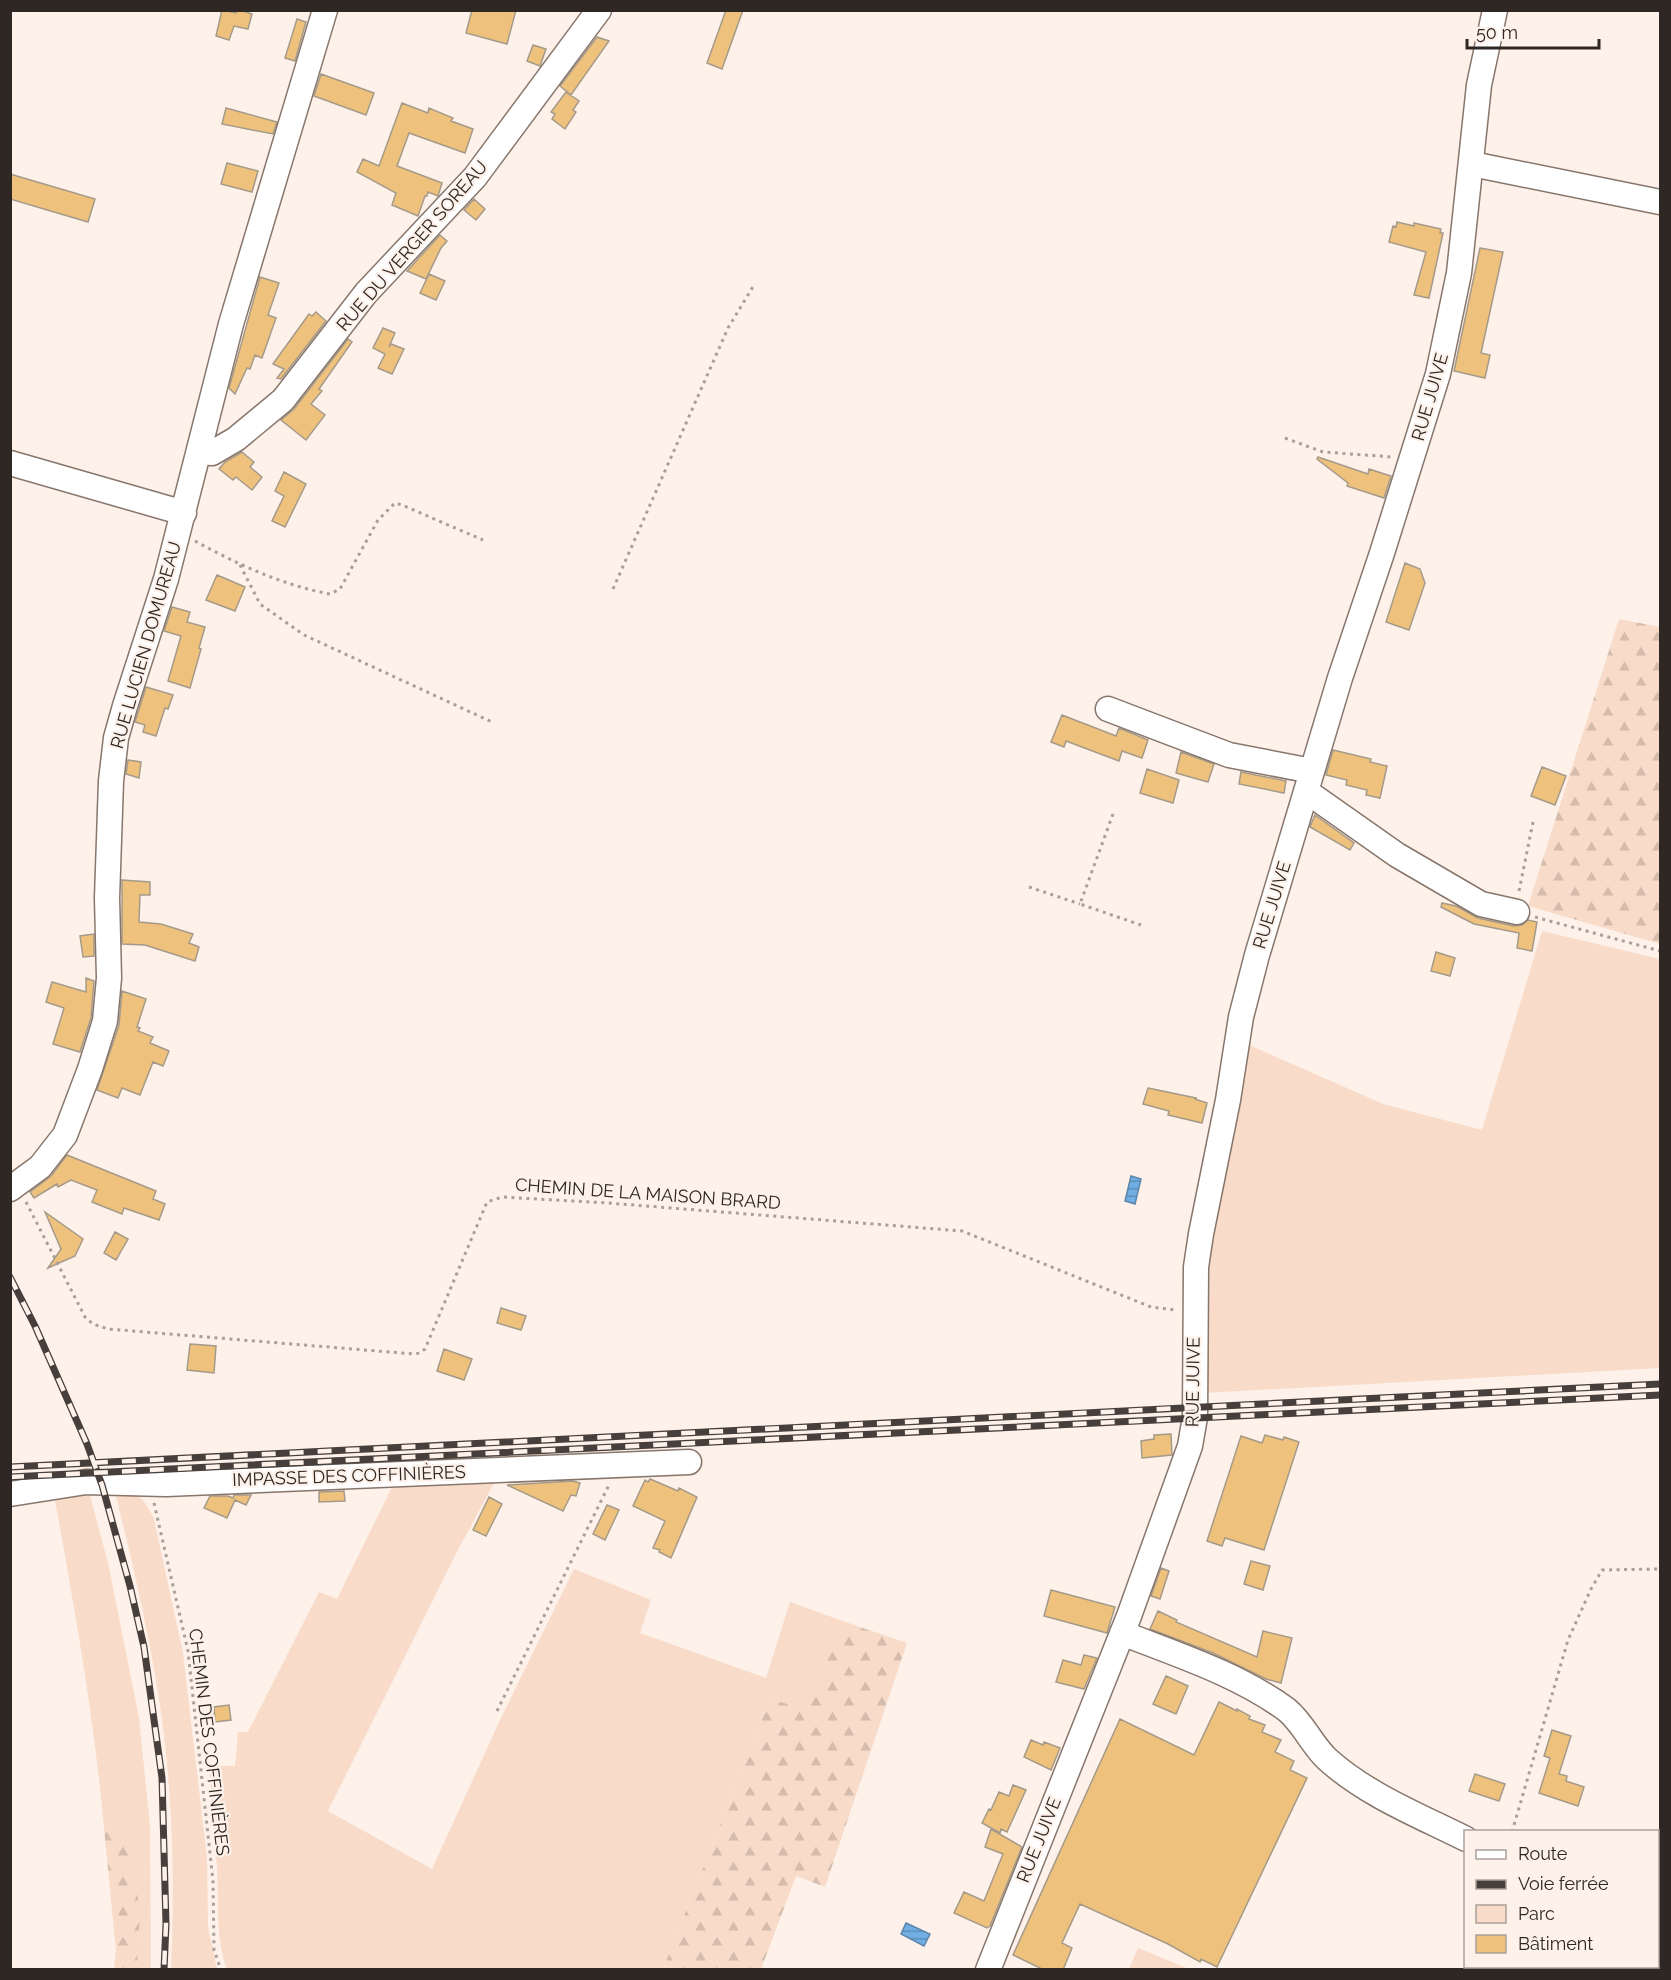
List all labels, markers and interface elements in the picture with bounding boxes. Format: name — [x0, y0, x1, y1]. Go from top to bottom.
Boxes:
scale bar — [1467, 12, 1599, 50]
text: 50 m — [1476, 22, 1518, 43]
street label: RUE DU VERGER SOREAU — [332, 156, 491, 335]
street label: RUE JUIVE — [1407, 351, 1452, 443]
street label: RUE LUCIEN DOMUREAU — [106, 539, 185, 751]
street label: RUE JUIVE — [1248, 859, 1295, 951]
street label: CHEMIN DE LA MAISON BRARD — [514, 1174, 782, 1213]
street label: RUE JUIVE — [1181, 1337, 1204, 1427]
street label: IMPASSE DES COFFINIÈRES — [232, 1460, 466, 1490]
street label: CHEMIN DES COFFINIÈRES — [185, 1627, 235, 1857]
street label: RUE JUIVE — [1012, 1794, 1065, 1886]
legend — [1464, 1830, 1659, 1968]
text: Route — [1518, 1843, 1568, 1864]
text: Voie ferrée — [1518, 1873, 1609, 1894]
text: Parc — [1518, 1903, 1555, 1924]
text: Bâtiment — [1518, 1933, 1593, 1954]

